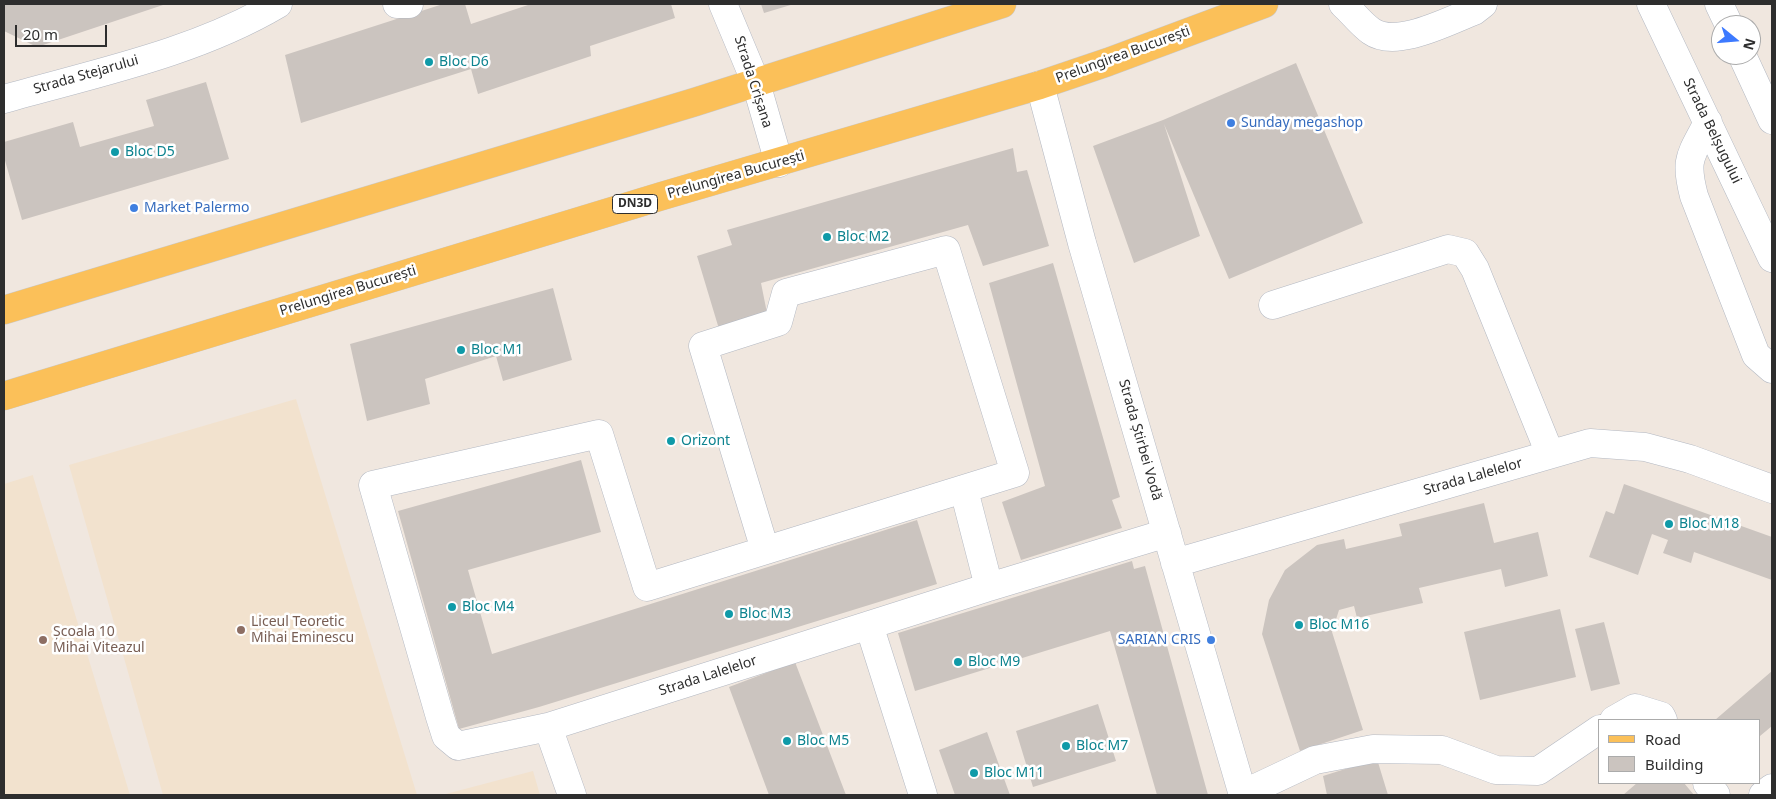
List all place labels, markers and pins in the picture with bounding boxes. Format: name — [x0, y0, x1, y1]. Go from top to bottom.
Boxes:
place label: Bloc D6 — [439, 54, 489, 70]
marker: Bloc D6 — [423, 56, 435, 68]
place label: Sunday megashop — [1241, 115, 1363, 131]
marker: Sunday megashop — [1225, 117, 1237, 129]
place label: Bloc D5 — [125, 144, 175, 160]
marker: Bloc D5 — [109, 146, 121, 158]
place label: Market Palermo — [144, 200, 250, 216]
marker: Market Palermo — [128, 202, 140, 214]
place label: Bloc M2 — [837, 229, 889, 245]
marker: Bloc M2 — [821, 231, 833, 243]
place label: Bloc M1 — [471, 342, 523, 358]
marker: Bloc M1 — [455, 344, 467, 356]
place label: Orizont — [681, 433, 730, 449]
marker: Orizont — [665, 435, 677, 447]
place label: Bloc M18 — [1679, 516, 1739, 532]
marker: Bloc M18 — [1663, 518, 1675, 530]
place label: Bloc M4 — [462, 599, 514, 615]
marker: Bloc M4 — [446, 601, 458, 613]
place label: Bloc M3 — [739, 606, 791, 622]
marker: Bloc M3 — [723, 608, 735, 620]
place label: Liceul Teoretic Mihai Eminescu — [251, 614, 354, 646]
place label: Bloc M16 — [1309, 617, 1369, 633]
marker: Bloc M16 — [1293, 619, 1305, 631]
place label: Școala 10 Mihai Viteazul — [53, 624, 145, 656]
marker: Liceul Teoretic Mihai Eminescu — [235, 624, 247, 636]
place label: SARIAN CRIS — [1118, 632, 1201, 648]
marker: Școala 10 Mihai Viteazul — [37, 634, 49, 646]
marker: SARIAN CRIS — [1205, 634, 1217, 646]
place label: Bloc M9 — [968, 654, 1020, 670]
marker: Bloc M9 — [952, 656, 964, 668]
place label: Bloc M5 — [797, 733, 849, 749]
marker: Bloc M5 — [781, 735, 793, 747]
place label: Bloc M7 — [1076, 738, 1128, 754]
marker: Bloc M7 — [1060, 740, 1072, 752]
place label: Bloc M11 — [984, 765, 1044, 781]
marker: Bloc M11 — [968, 767, 980, 779]

